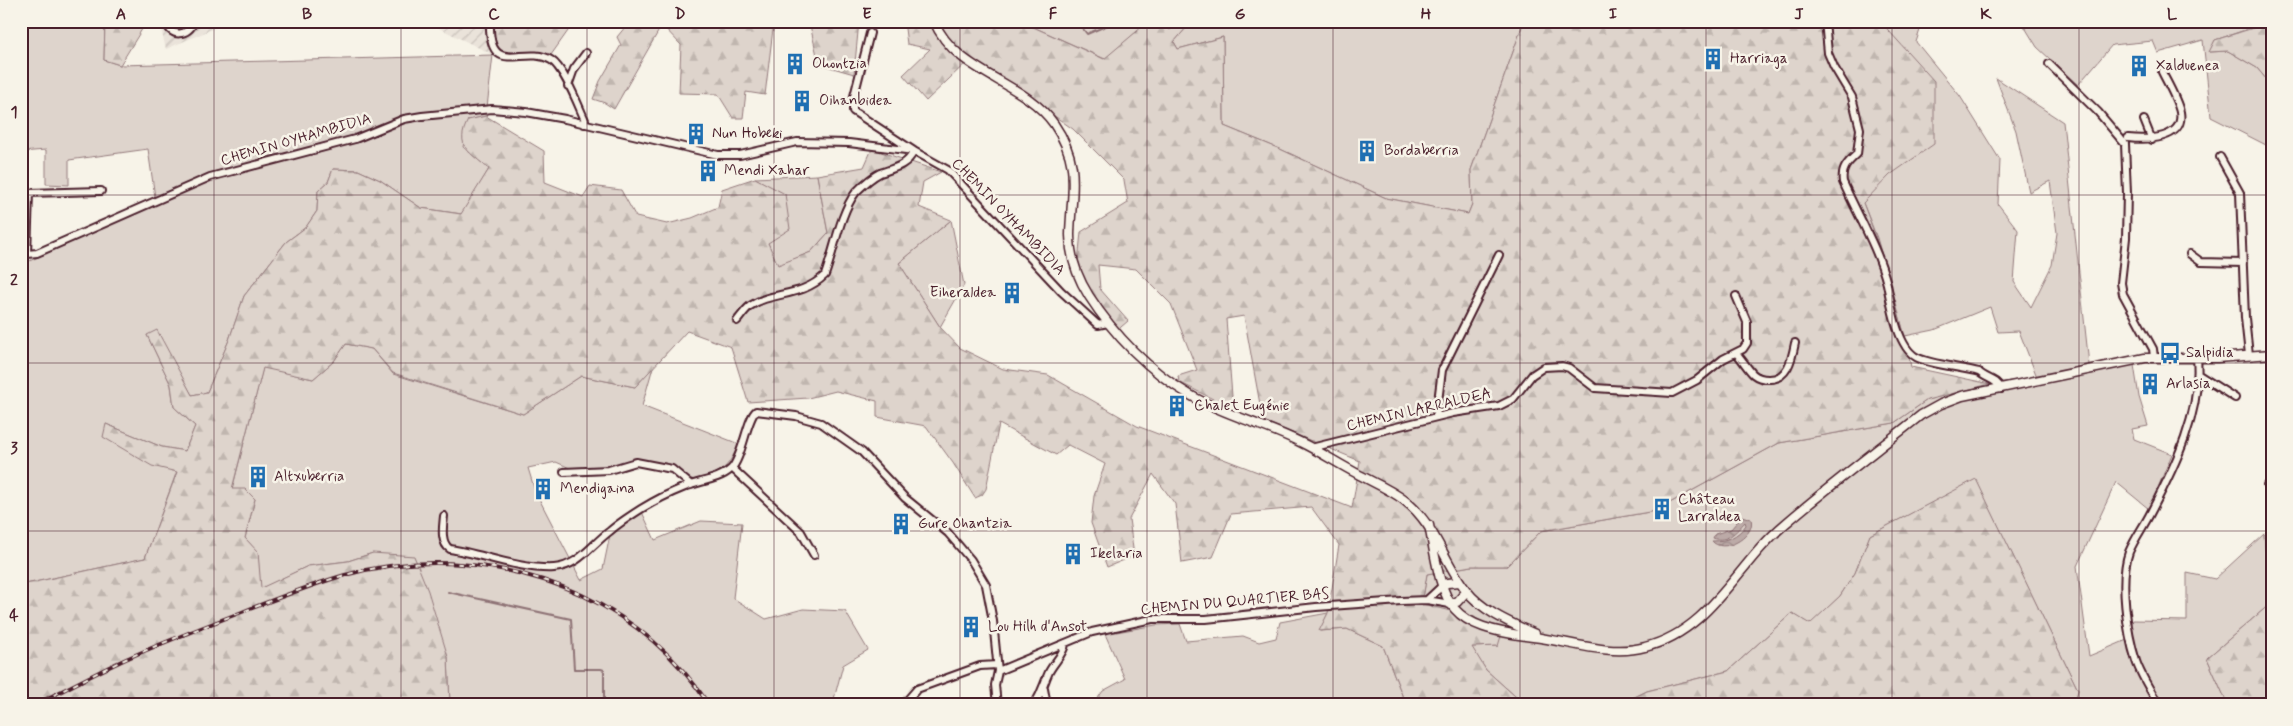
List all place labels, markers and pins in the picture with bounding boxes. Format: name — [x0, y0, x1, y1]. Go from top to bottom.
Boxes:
building icon: Harriaga — [1700, 46, 1726, 72]
place label: Harriaga — [1730, 49, 1788, 69]
building icon: Ohontzia — [782, 51, 808, 77]
building icon: Xalduenea — [2126, 53, 2152, 79]
place label: Ohontzia — [812, 54, 867, 74]
place label: Xalduenea — [2156, 56, 2219, 76]
building icon: Oihanbidea — [789, 88, 815, 114]
place label: Oihanbidea — [819, 91, 893, 111]
building icon: Nun Hobeki — [683, 121, 709, 147]
place label: Nun Hobeki — [712, 124, 782, 144]
building icon: Bordaberria — [1354, 138, 1380, 164]
place label: Bordaberria — [1384, 141, 1459, 161]
building icon: Mendi Xahar — [695, 158, 721, 184]
place label: Mendi Xahar — [724, 161, 809, 181]
building icon: Eiheraldea — [999, 280, 1025, 306]
place label: Eiheraldea — [930, 283, 997, 303]
bus stop icon: Salpidia — [2157, 340, 2183, 366]
place label: Salpidia — [2186, 343, 2234, 363]
building icon: Arlasia — [2137, 371, 2163, 397]
place label: Arlasia — [2166, 374, 2211, 394]
building icon: Chalet Eugénie — [1164, 393, 1190, 419]
place label: Chalet Eugénie — [1194, 396, 1290, 416]
building icon: Altxuberria — [245, 464, 271, 490]
place label: Altxuberria — [274, 467, 344, 487]
building icon: Mendigaina — [530, 476, 556, 502]
place label: Mendigaina — [560, 479, 635, 499]
place label: Château Larraldea — [1678, 490, 1741, 527]
building icon: Château Larraldea — [1649, 496, 1675, 522]
building icon: Gure Ohantzia — [888, 511, 914, 537]
place label: Gure Ohantzia — [918, 514, 1013, 534]
building icon: Ikelaria — [1060, 541, 1086, 567]
place label: Ikelaria — [1090, 544, 1143, 564]
building icon: Lou Hilh d'Ansot — [958, 614, 984, 640]
place label: Lou Hilh d'Ansot — [988, 617, 1087, 637]

